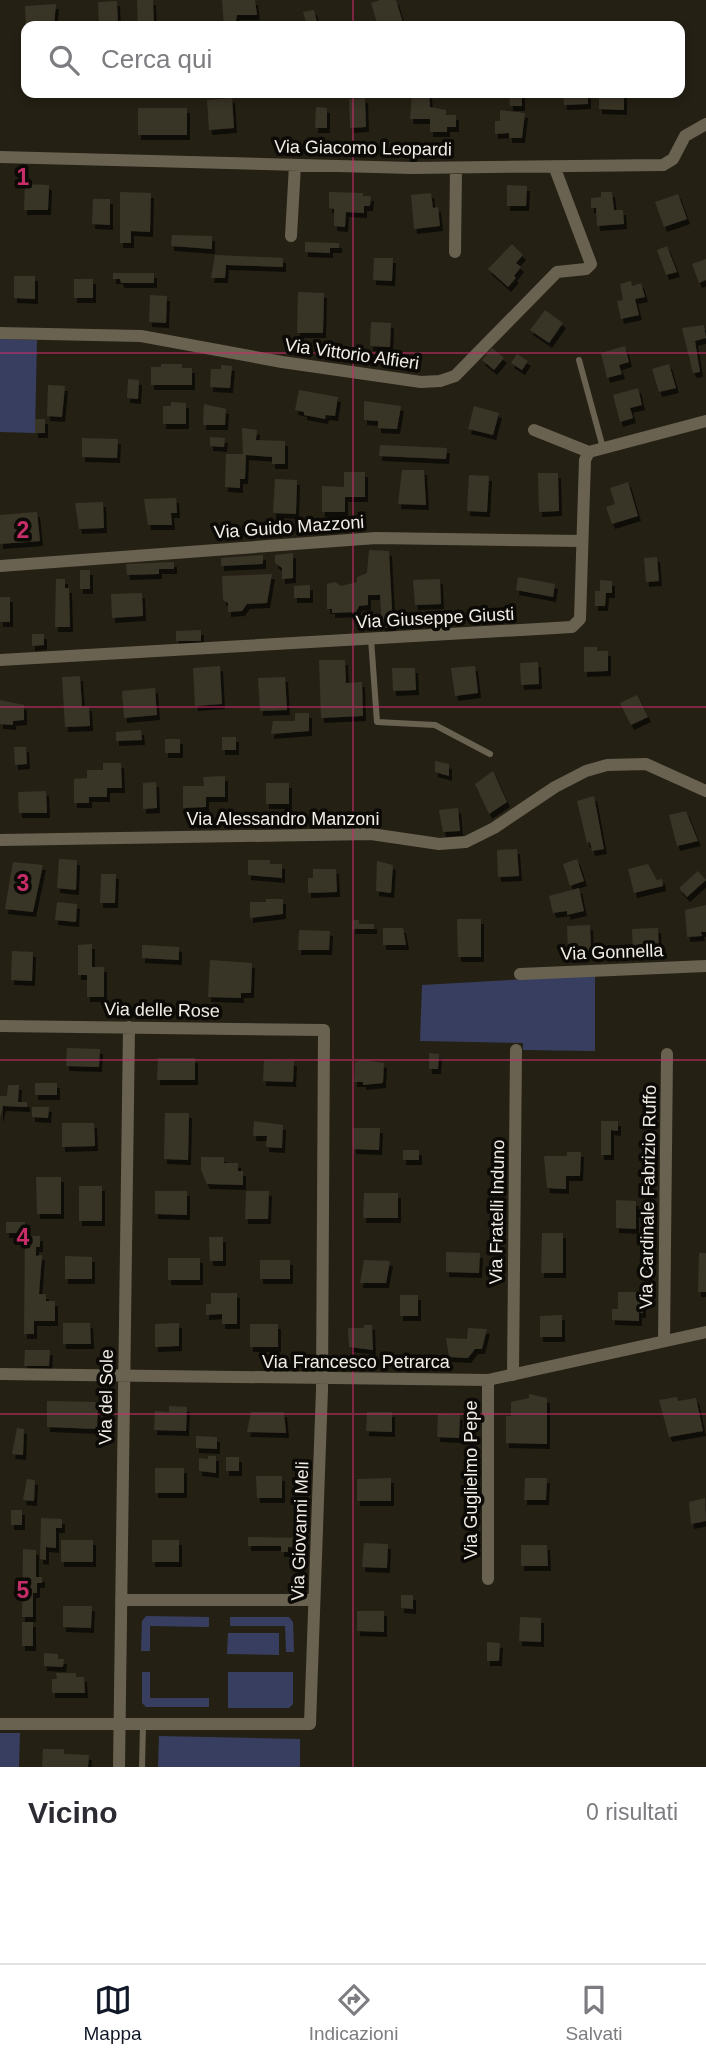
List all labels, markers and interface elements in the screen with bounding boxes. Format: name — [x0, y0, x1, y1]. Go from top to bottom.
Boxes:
search box — [21, 21, 685, 98]
icon: search — [45, 41, 83, 79]
text: Cerca qui — [101, 44, 212, 74]
street label: Via Giacomo Leopardi — [274, 136, 452, 160]
text: 1 — [17, 164, 30, 190]
street label: Via Vittorio Alfieri — [284, 335, 420, 373]
street label: Via Guido Mazzoni — [213, 512, 365, 542]
text: 2 — [17, 517, 29, 543]
street label: Via Giuseppe Giusti — [355, 604, 515, 632]
street label: Via Alessandro Manzoni — [187, 809, 379, 829]
text: 3 — [17, 870, 29, 896]
street label: Via Gonnella — [560, 940, 665, 964]
street label: Via delle Rose — [104, 999, 220, 1021]
street label: Via Cardinale Fabrizio Ruffo — [636, 1085, 660, 1309]
street label: Via Fratelli Induno — [486, 1139, 508, 1285]
text: 4 — [17, 1224, 30, 1250]
street label: Via del Sole — [95, 1349, 117, 1445]
street label: Via Francesco Petrarca — [262, 1352, 451, 1372]
street label: Via Guglielmo Pepe — [461, 1401, 481, 1559]
street label: Via Giovanni Meli — [288, 1461, 312, 1601]
text: 5 — [17, 1577, 30, 1603]
text: Vicino — [28, 1796, 117, 1829]
text: 0 risultati — [586, 1799, 678, 1825]
tab: Mappa — [84, 1981, 142, 2045]
tab: Indicazioni — [309, 1981, 398, 2045]
tab: Salvati — [565, 1981, 622, 2045]

